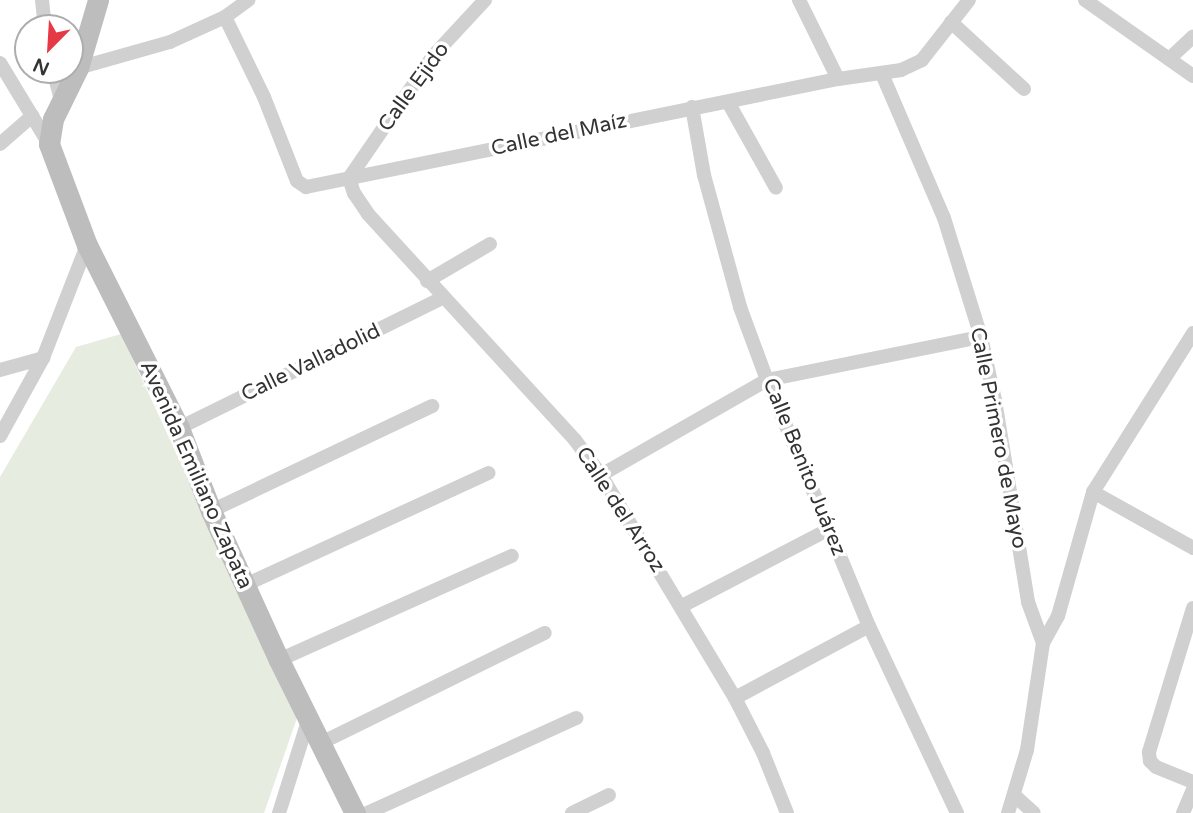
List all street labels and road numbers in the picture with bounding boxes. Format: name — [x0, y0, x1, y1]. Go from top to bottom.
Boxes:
street label: Calle Ejido — [373, 37, 455, 137]
street label: Calle del Maíz — [489, 108, 629, 162]
street label: Calle Valladolid — [237, 318, 385, 408]
street label: Calle Primero de Mayo — [964, 325, 1032, 551]
street label: Avenida Emiliano Zapata — [134, 357, 258, 593]
street label: Calle Benito Juárez — [757, 375, 851, 559]
street label: Calle del Arroz — [570, 443, 670, 577]

